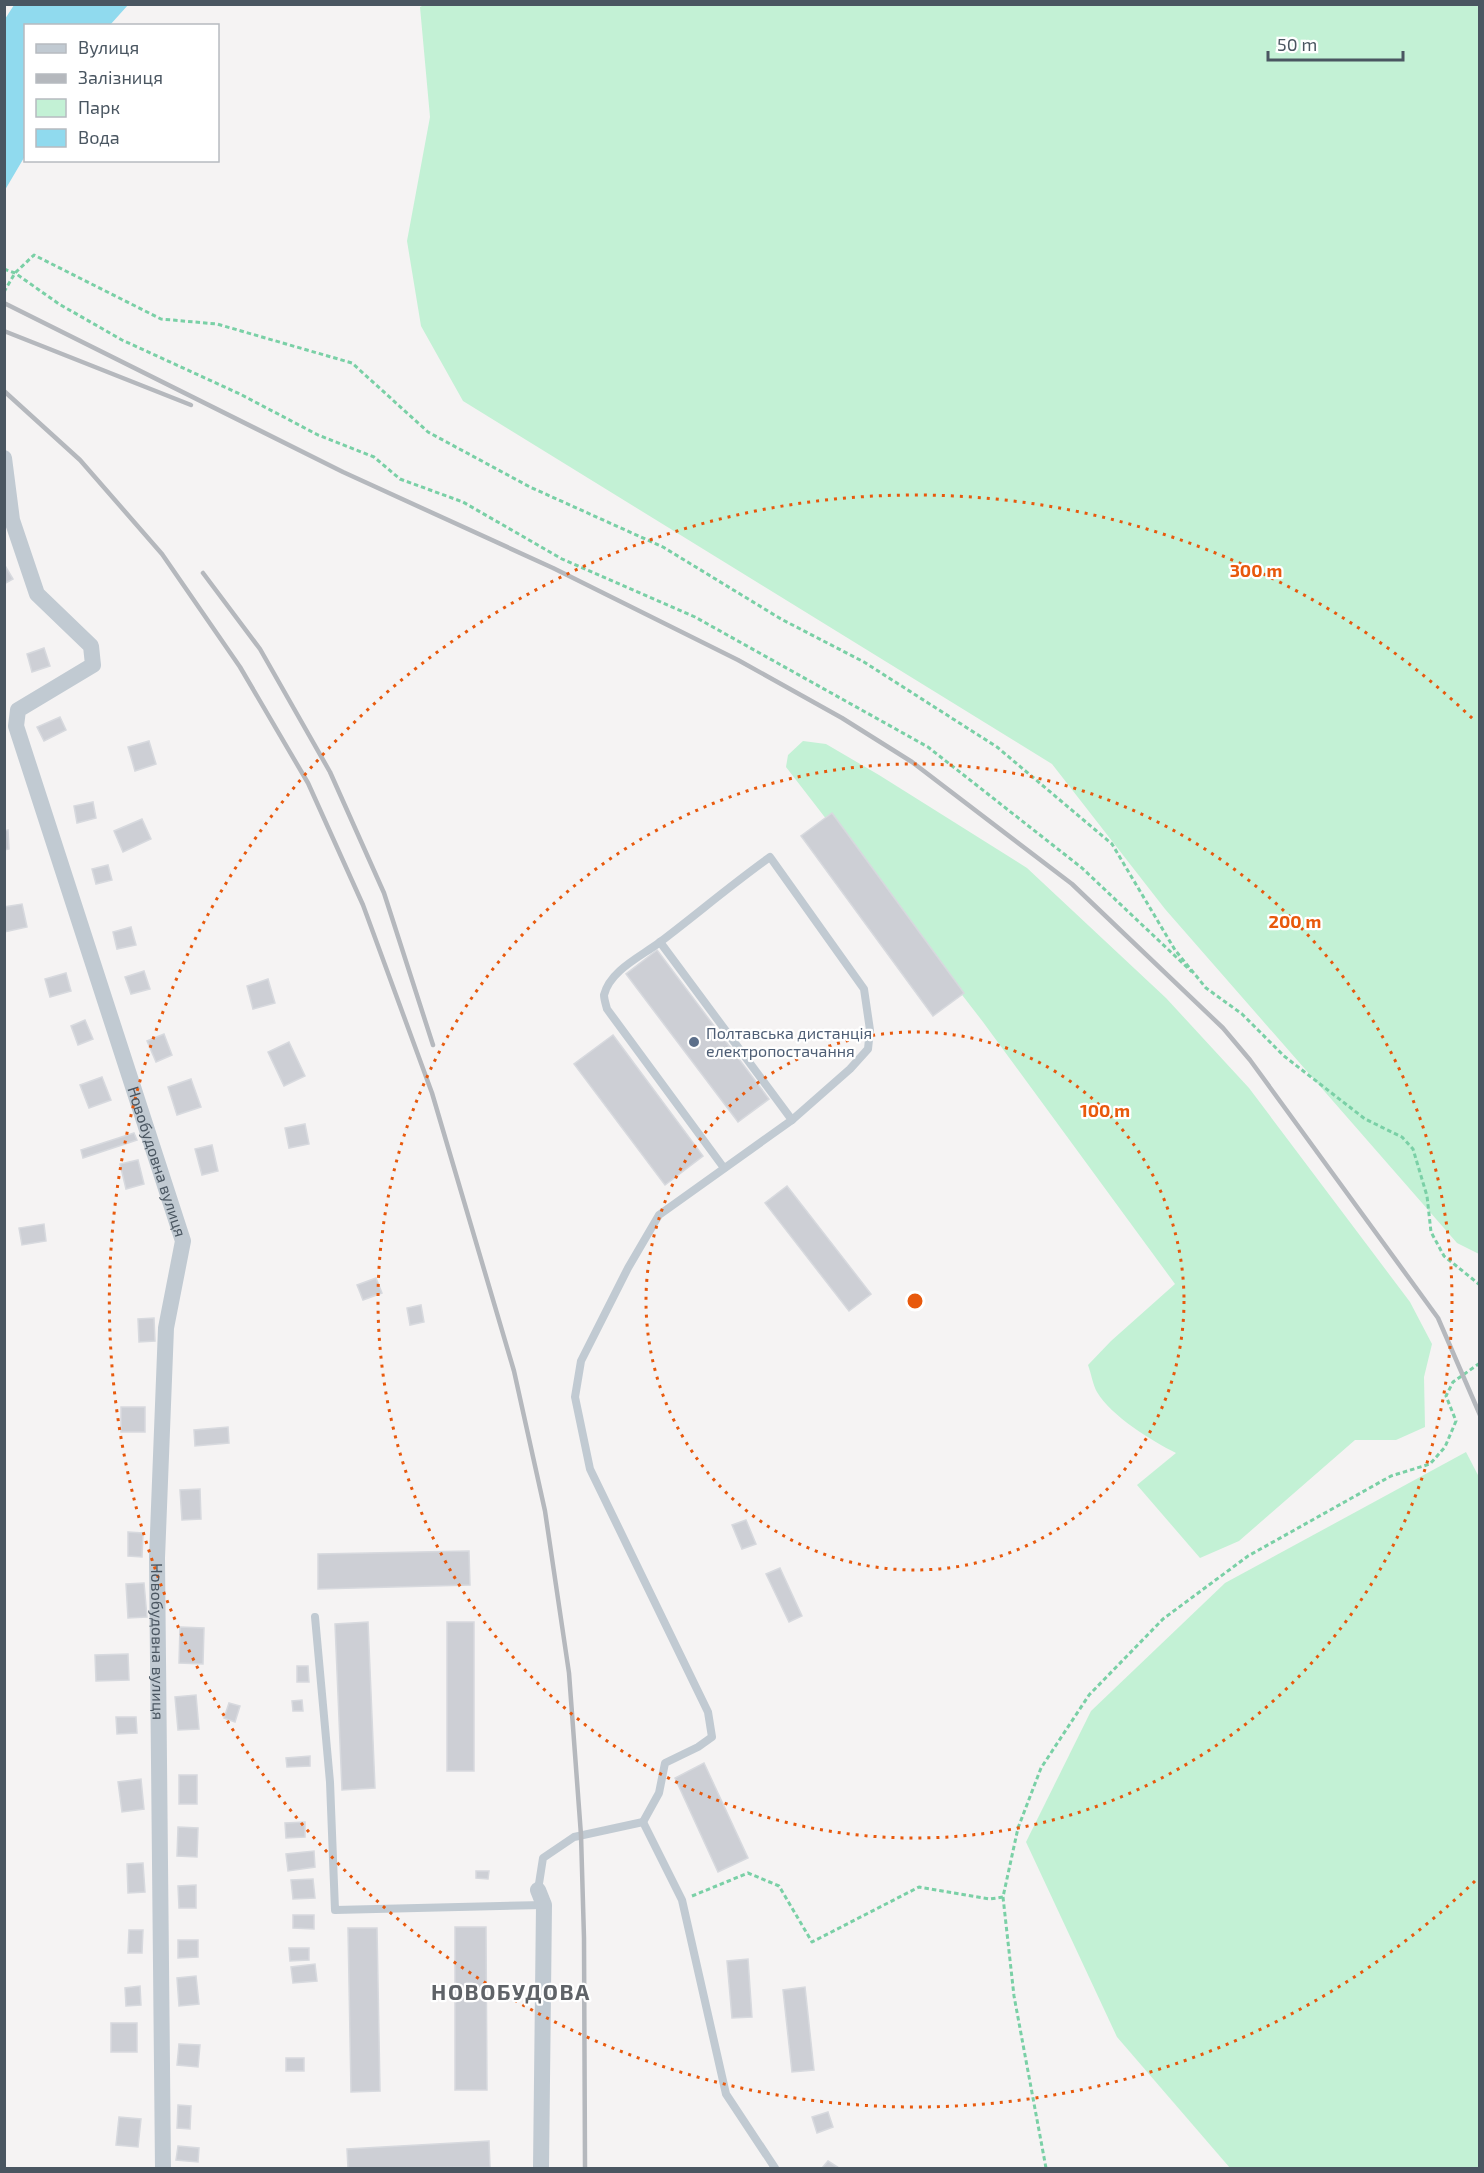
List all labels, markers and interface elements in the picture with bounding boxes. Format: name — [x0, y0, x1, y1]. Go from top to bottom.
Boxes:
legend — [24, 24, 219, 162]
scale bar — [1268, 24, 1403, 62]
text: 50 m — [1277, 33, 1317, 55]
text: Вулиця — [78, 36, 139, 58]
text: Залізниця — [78, 66, 163, 88]
text: Парк — [78, 96, 120, 118]
text: Вода — [78, 126, 120, 148]
text: 300 m — [1230, 559, 1282, 581]
text: 200 m — [1269, 910, 1321, 932]
place label: Полтавська дистанція електропостачання — [706, 1023, 872, 1060]
marker: Полтавська дистанція електропостачання — [687, 1035, 701, 1049]
street label: Новобудовна вулиця — [124, 1084, 191, 1239]
text: 100 m — [1080, 1099, 1130, 1121]
centre of rings — [905, 1291, 925, 1311]
street label: Новобудовна вулиця — [148, 1563, 169, 1720]
district label: НОВОБУДОВА — [431, 1978, 591, 2004]

